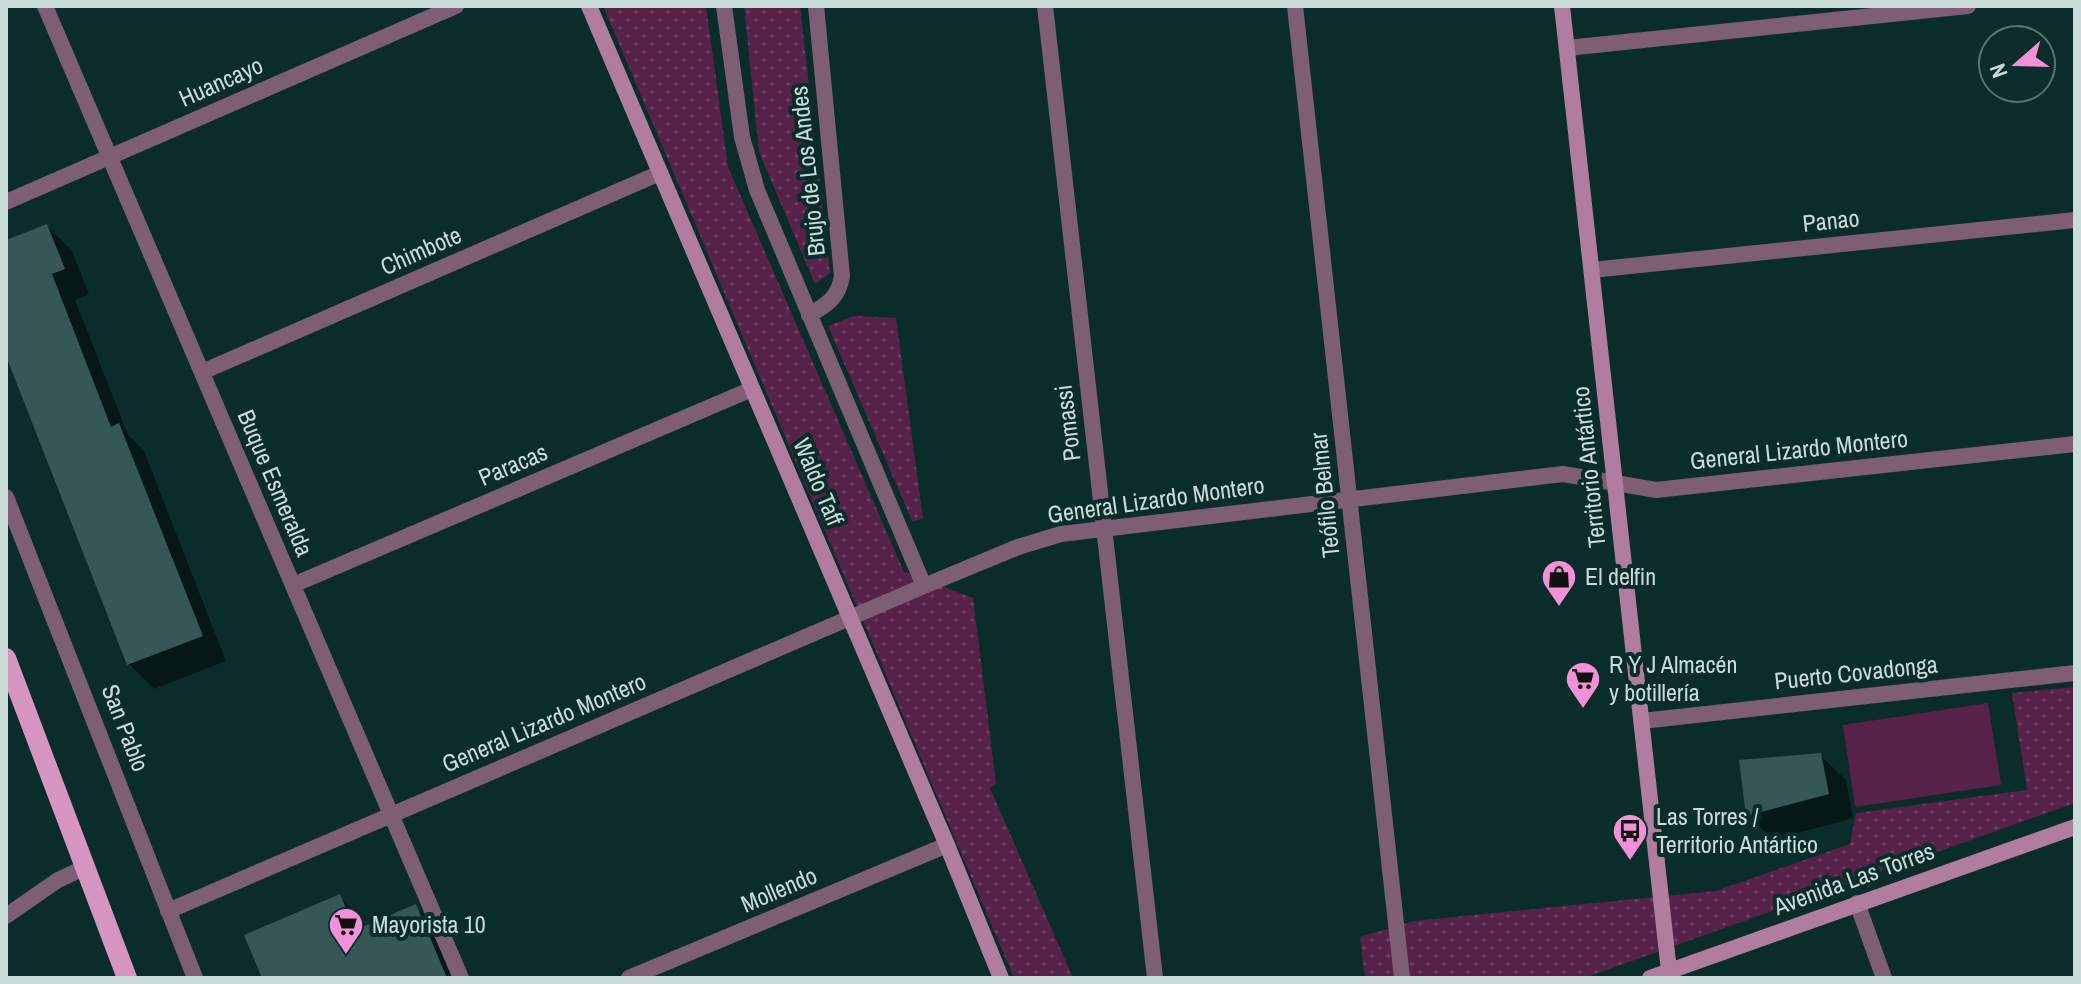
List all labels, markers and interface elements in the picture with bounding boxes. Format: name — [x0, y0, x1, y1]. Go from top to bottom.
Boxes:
north arrow — [1977, 24, 2057, 104]
street label: Huancayo — [174, 48, 268, 114]
text: N — [1982, 60, 2015, 82]
street label: Brujo de Los Andes — [782, 85, 832, 258]
street label: Panao — [1801, 201, 1861, 239]
street label: Chimbote — [375, 218, 466, 282]
street label: Pomassi — [1046, 383, 1088, 463]
street label: Territorio Antártico — [1564, 385, 1612, 549]
street label: Buque Esmeralda — [231, 404, 321, 561]
street label: General Lizardo Montero — [1688, 422, 1909, 476]
street label: Teófilo Belmar — [1301, 430, 1346, 559]
street label: Waldo Taff — [786, 433, 852, 531]
street label: Paracas — [473, 435, 552, 493]
street label: General Lizardo Montero — [1045, 468, 1266, 530]
shop icon: El delfin — [1540, 558, 1578, 608]
place label: El delfin — [1585, 560, 1656, 592]
place label: R Y J Almacén y botillería — [1609, 648, 1737, 708]
street label: Puerto Covadonga — [1773, 648, 1939, 696]
supermarket icon: R Y J Almacén y botillería — [1564, 660, 1602, 710]
street label: General Lizardo Montero — [437, 665, 651, 780]
street label: San Pablo — [95, 680, 157, 776]
place label: Las Torres / Territorio Antártico — [1656, 800, 1818, 860]
bus stop icon: Las Torres / Territorio Antártico — [1611, 812, 1649, 862]
street label: Avenida Las Torres — [1768, 834, 1938, 922]
street label: Mollendo — [736, 859, 822, 919]
supermarket icon: Mayorista 10 — [327, 906, 365, 956]
place label: Mayorista 10 — [372, 908, 486, 940]

